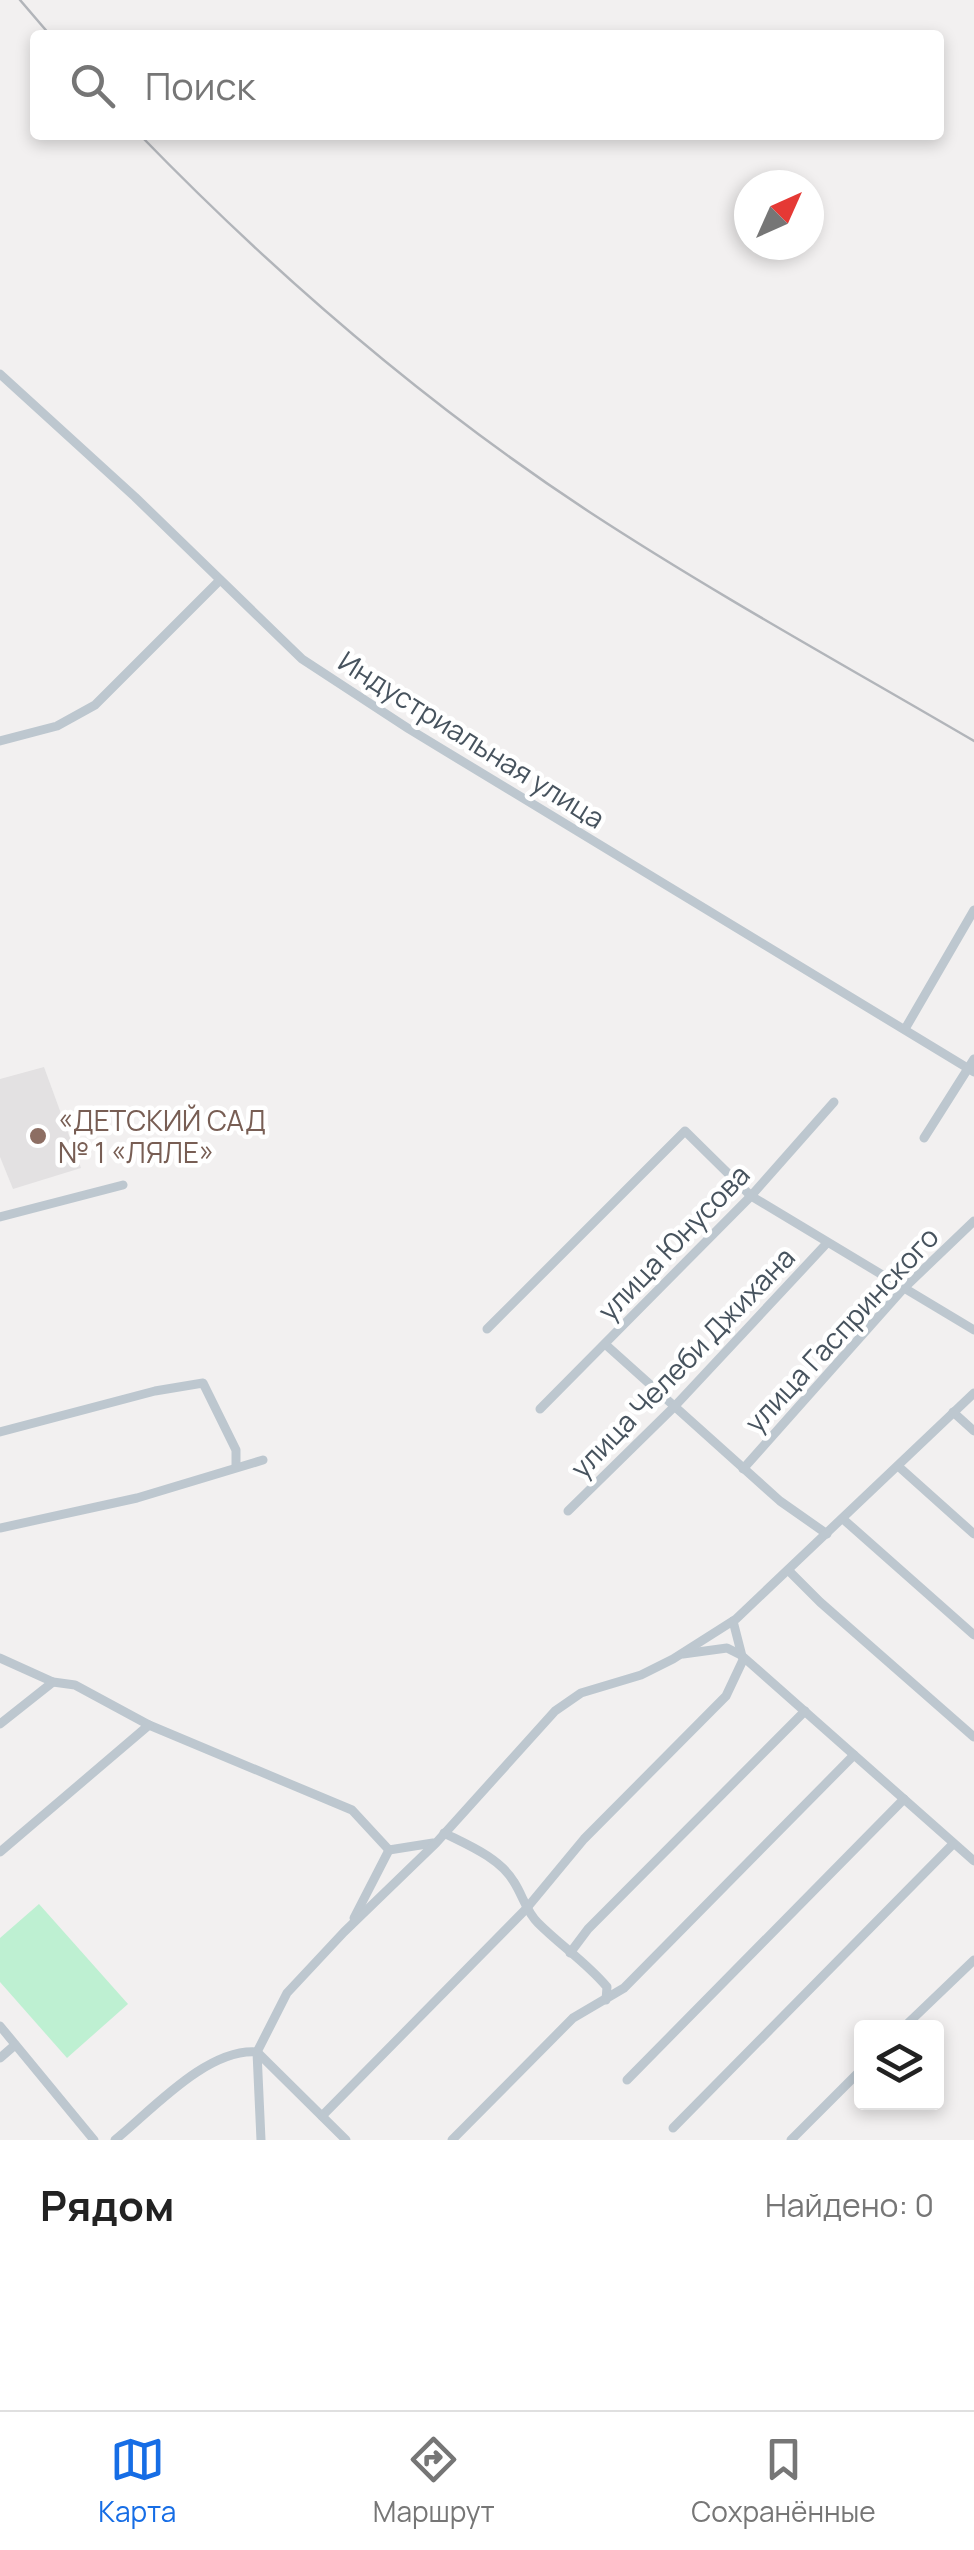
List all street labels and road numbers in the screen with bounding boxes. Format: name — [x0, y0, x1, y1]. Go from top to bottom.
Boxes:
street label: Индустриальная улица — [332, 642, 612, 836]
street label: улица Юнусова — [589, 1156, 757, 1328]
street label: улица Гаспринского — [736, 1218, 946, 1440]
street label: улица Челеби Джихана — [562, 1238, 802, 1486]

